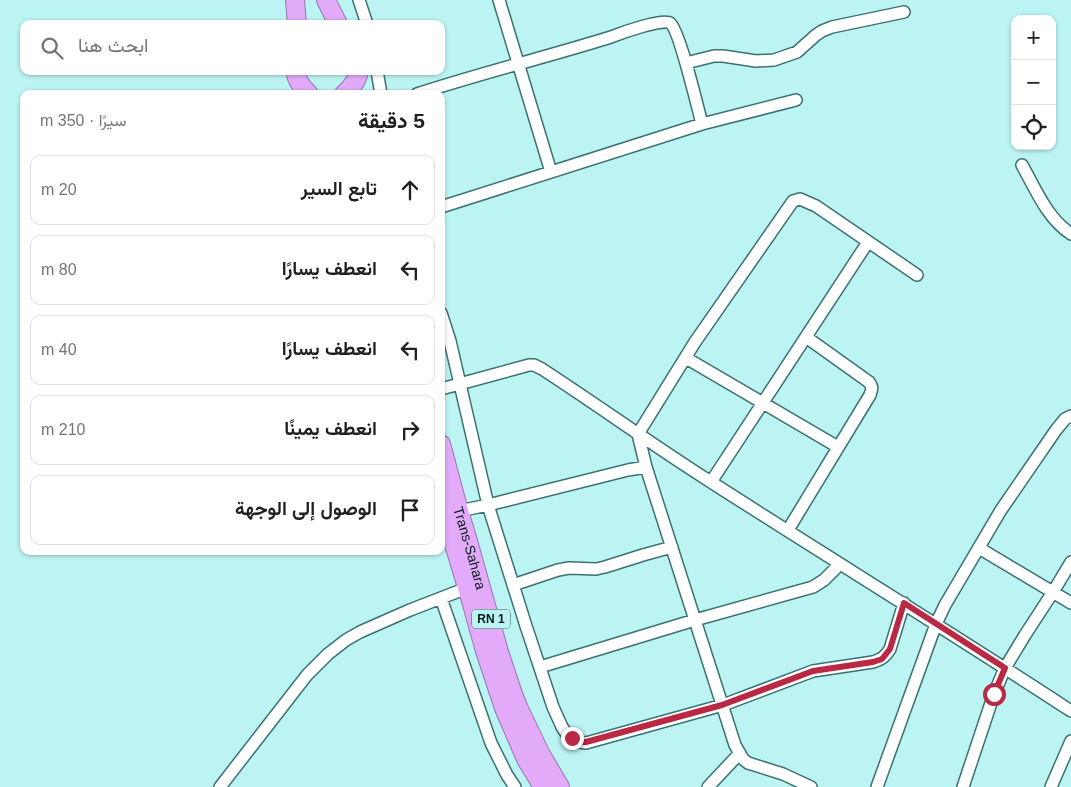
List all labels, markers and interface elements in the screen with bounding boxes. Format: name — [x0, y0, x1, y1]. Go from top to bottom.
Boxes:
map controls — [1011, 15, 1056, 150]
button: + — [1011, 15, 1056, 60]
search box — [20, 20, 445, 75]
icon: search — [38, 34, 66, 62]
text: ابحث هنا — [78, 35, 148, 56]
button: − — [1011, 60, 1056, 105]
button: locate — [1011, 105, 1056, 150]
text: 5 دقيقة — [358, 109, 425, 132]
text: سيرًا · 350 m — [40, 112, 126, 129]
icon: ahead — [396, 176, 424, 204]
text: تابع السير — [301, 178, 377, 199]
text: 20 m — [41, 181, 77, 198]
icon: left — [396, 256, 424, 284]
text: انعطف يسارًا — [282, 258, 377, 279]
text: 80 m — [41, 261, 77, 278]
icon: left — [396, 336, 424, 364]
text: انعطف يسارًا — [282, 338, 377, 359]
text: 40 m — [41, 341, 77, 358]
icon: right — [396, 416, 424, 444]
text: انعطف يمينًا — [284, 418, 377, 439]
text: 210 m — [41, 421, 85, 438]
icon: arrive — [396, 496, 424, 524]
text: الوصول إلى الوجهة — [235, 498, 377, 519]
street label: Trans-Sahara — [450, 505, 489, 591]
road number: RN 1 — [472, 610, 510, 628]
route start — [983, 683, 1006, 706]
route end — [561, 727, 584, 750]

